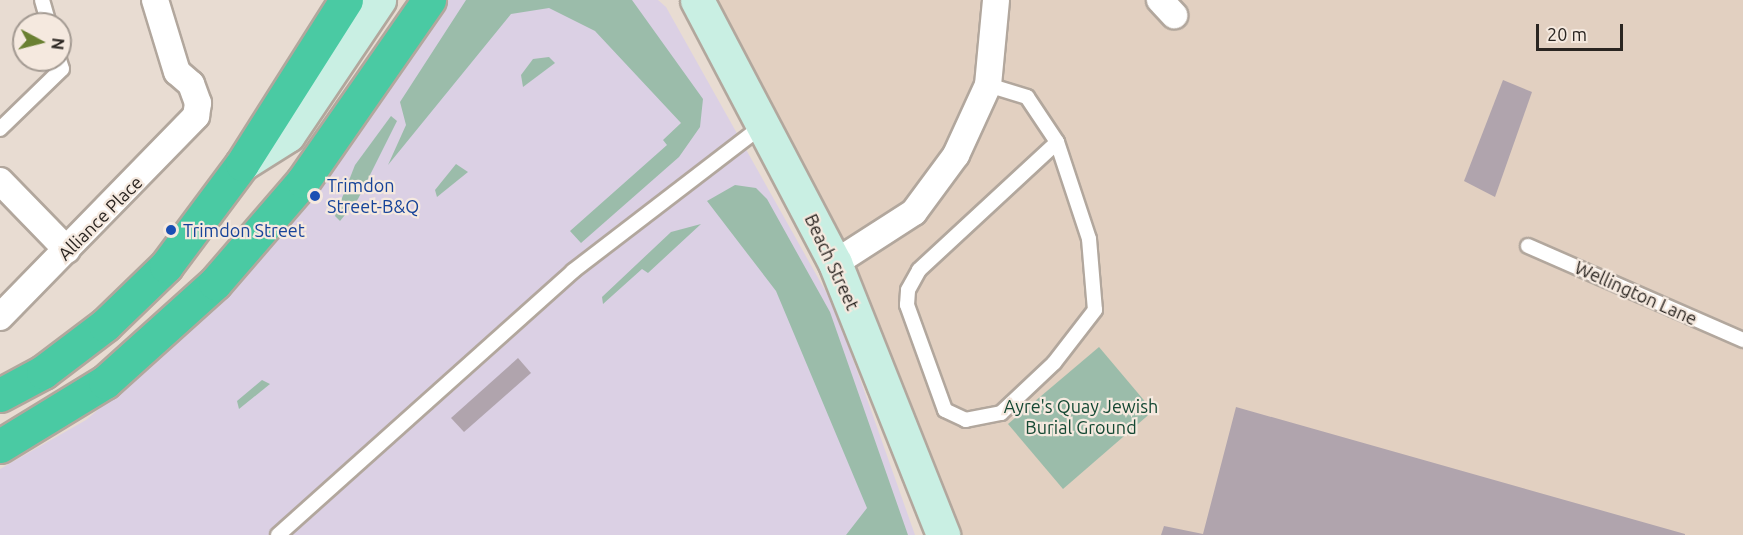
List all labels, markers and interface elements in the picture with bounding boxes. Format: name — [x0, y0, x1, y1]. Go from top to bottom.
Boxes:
north arrow — [12, 12, 72, 72]
scale bar — [1539, 12, 1626, 50]
text: 20 m — [1547, 24, 1587, 44]
text: N — [48, 37, 68, 51]
street label: Alliance Place — [53, 171, 147, 265]
place label: Trimdon Street-B&Q — [327, 175, 419, 218]
marker: Trimdon Street-B&Q — [308, 189, 322, 203]
street label: Beach Street — [800, 210, 864, 314]
place label: Trimdon Street — [183, 219, 305, 241]
marker: Trimdon Street — [164, 223, 178, 237]
street label: Wellington Lane — [1572, 256, 1700, 330]
park label: Ayre's Quay Jewish Burial Ground — [1004, 396, 1158, 438]

